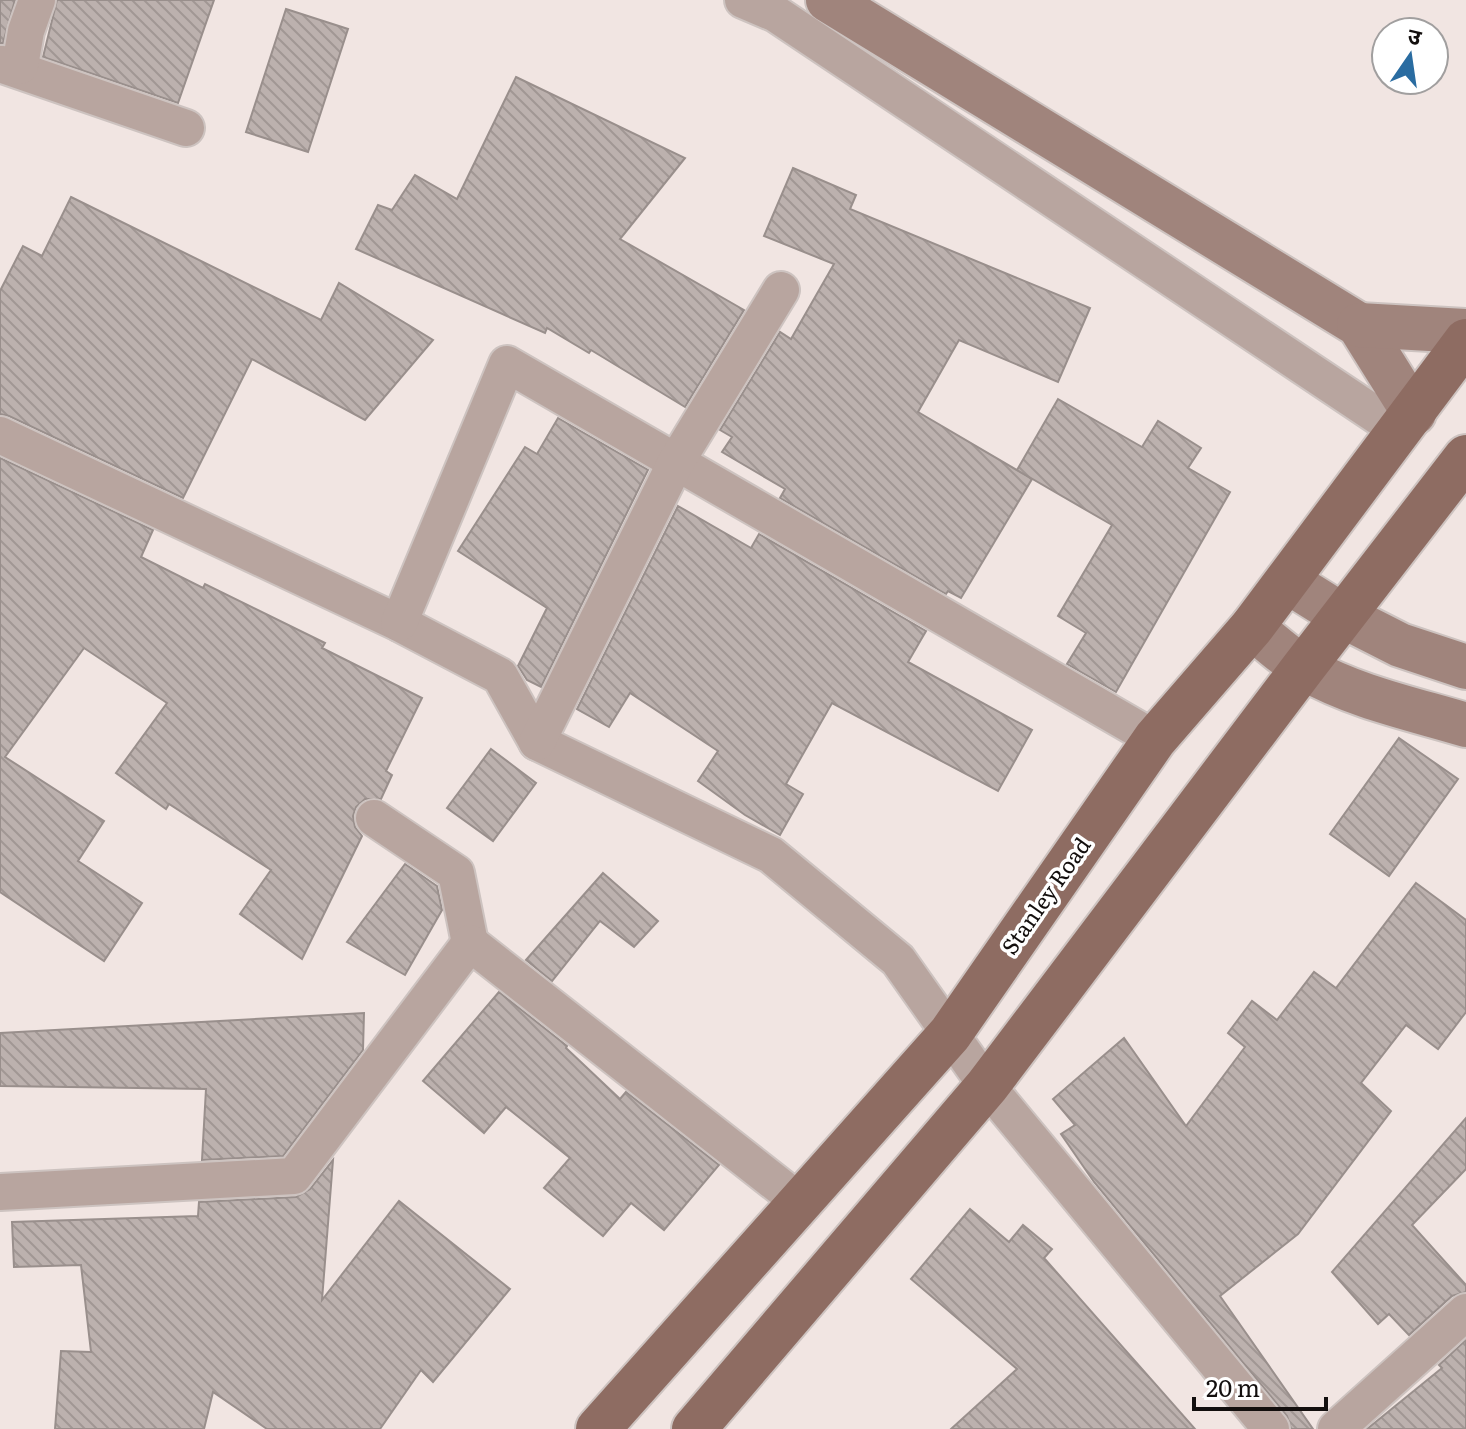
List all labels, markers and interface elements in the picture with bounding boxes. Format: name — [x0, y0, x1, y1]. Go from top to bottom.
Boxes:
north arrow — [1370, 16, 1450, 96]
text: उ — [1405, 18, 1426, 53]
street label: Stanley Road — [992, 830, 1097, 961]
scale bar — [1194, 1361, 1326, 1411]
text: 20 m — [1206, 1369, 1260, 1404]

